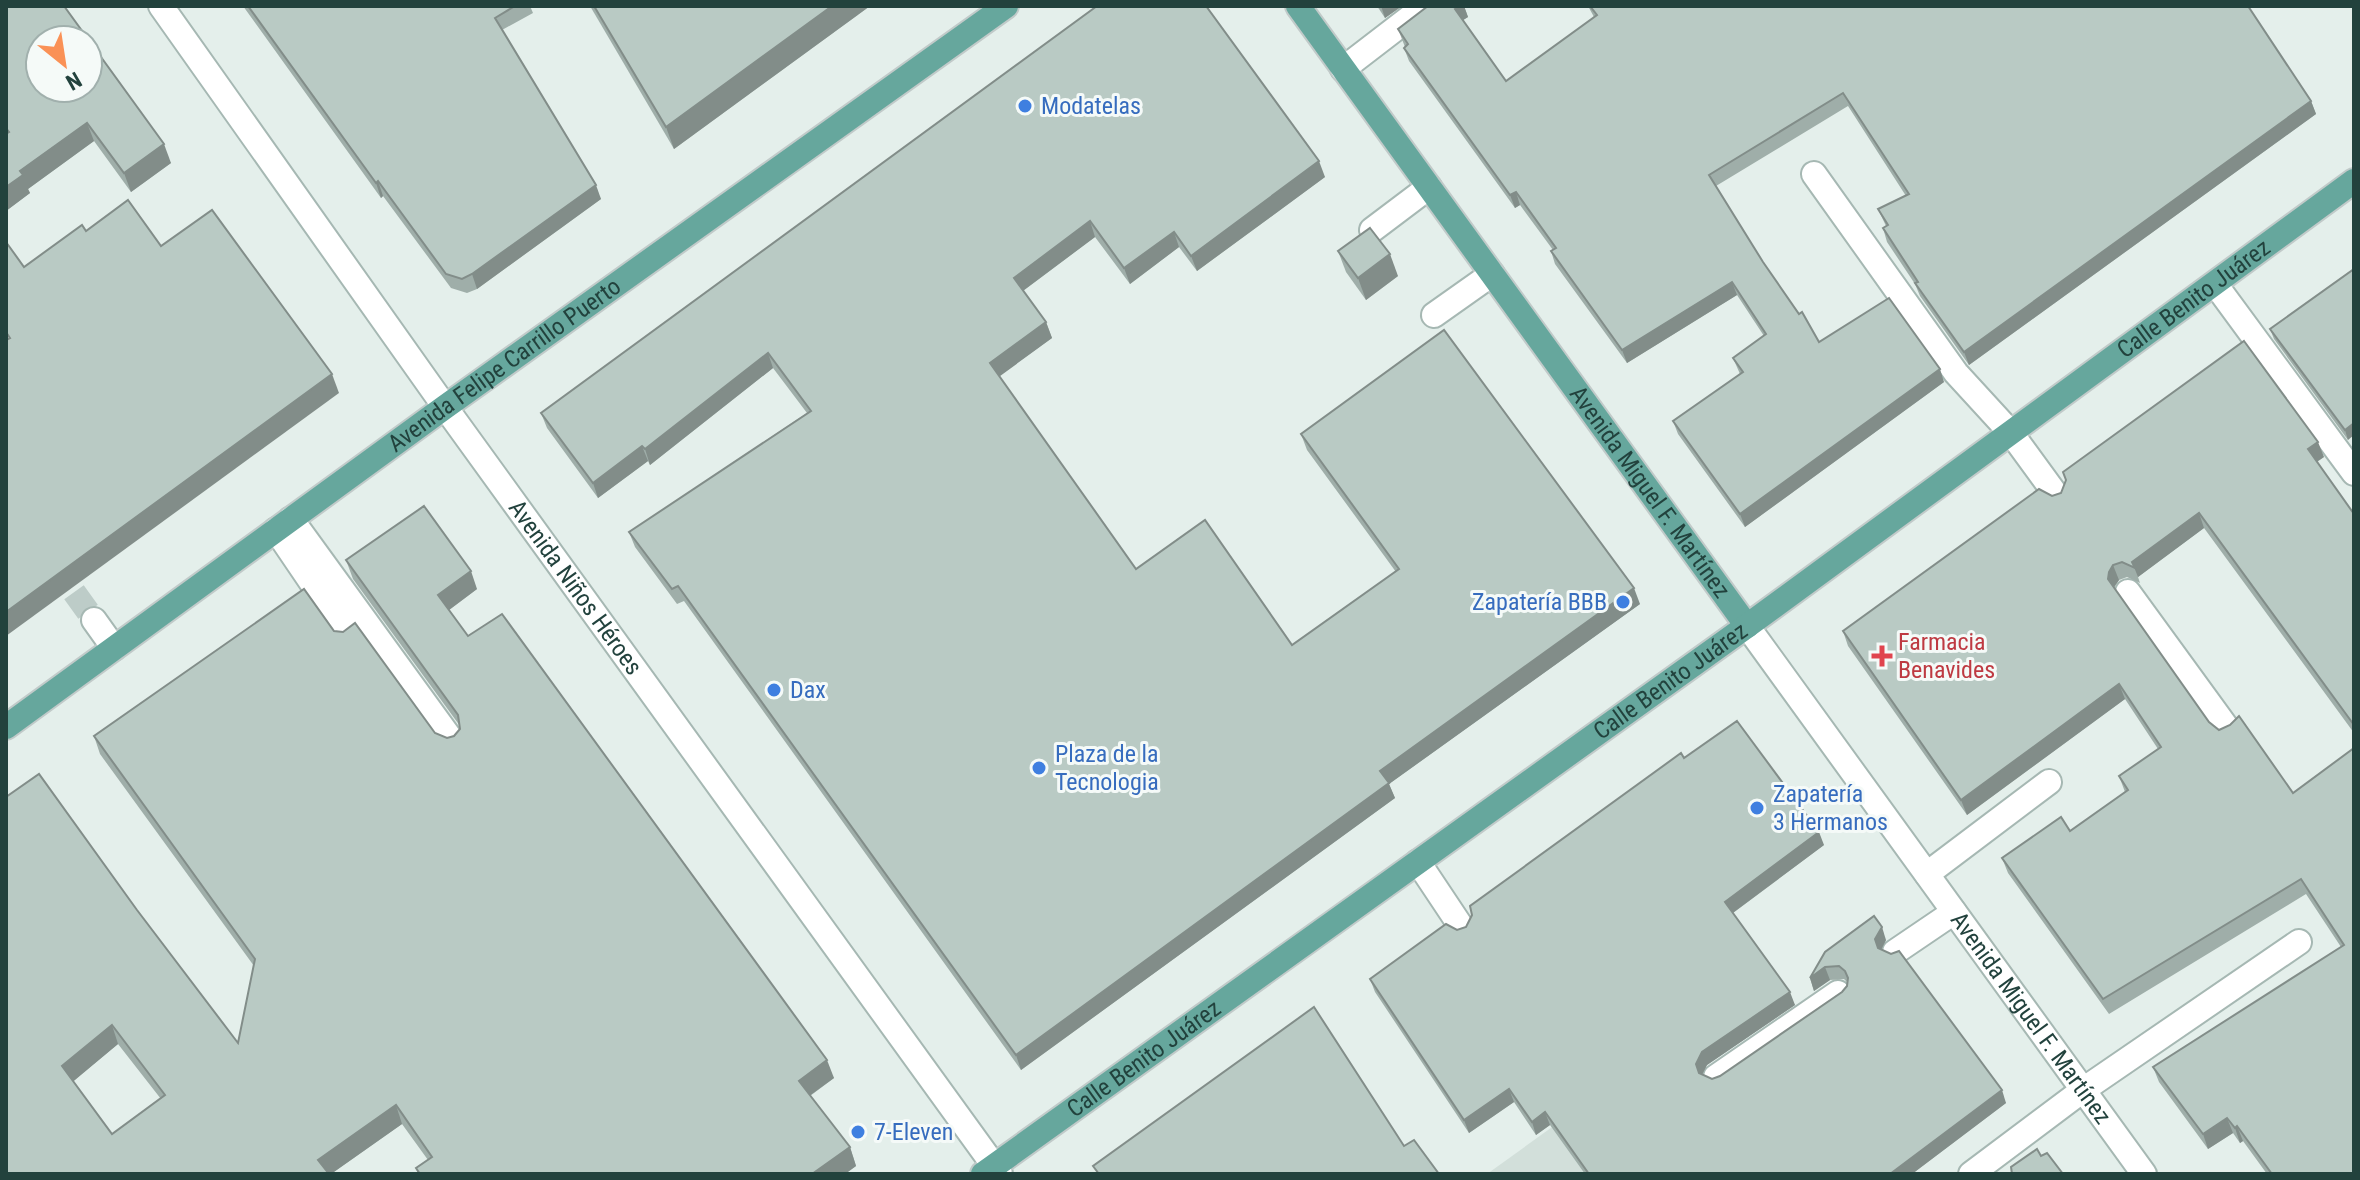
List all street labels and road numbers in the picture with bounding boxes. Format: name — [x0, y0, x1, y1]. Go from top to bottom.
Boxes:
street label: Calle Benito Juárez — [2112, 233, 2275, 364]
street label: Avenida Felipe Carrillo Puerto — [383, 272, 626, 458]
street label: Avenida Miguel F. Martínez — [1564, 381, 1736, 603]
street label: Avenida Niños Héroes — [503, 495, 648, 680]
street label: Calle Benito Juárez — [1588, 616, 1753, 745]
street label: Avenida Miguel F. Martínez — [1945, 907, 2117, 1129]
street label: Calle Benito Juárez — [1062, 994, 1226, 1123]

